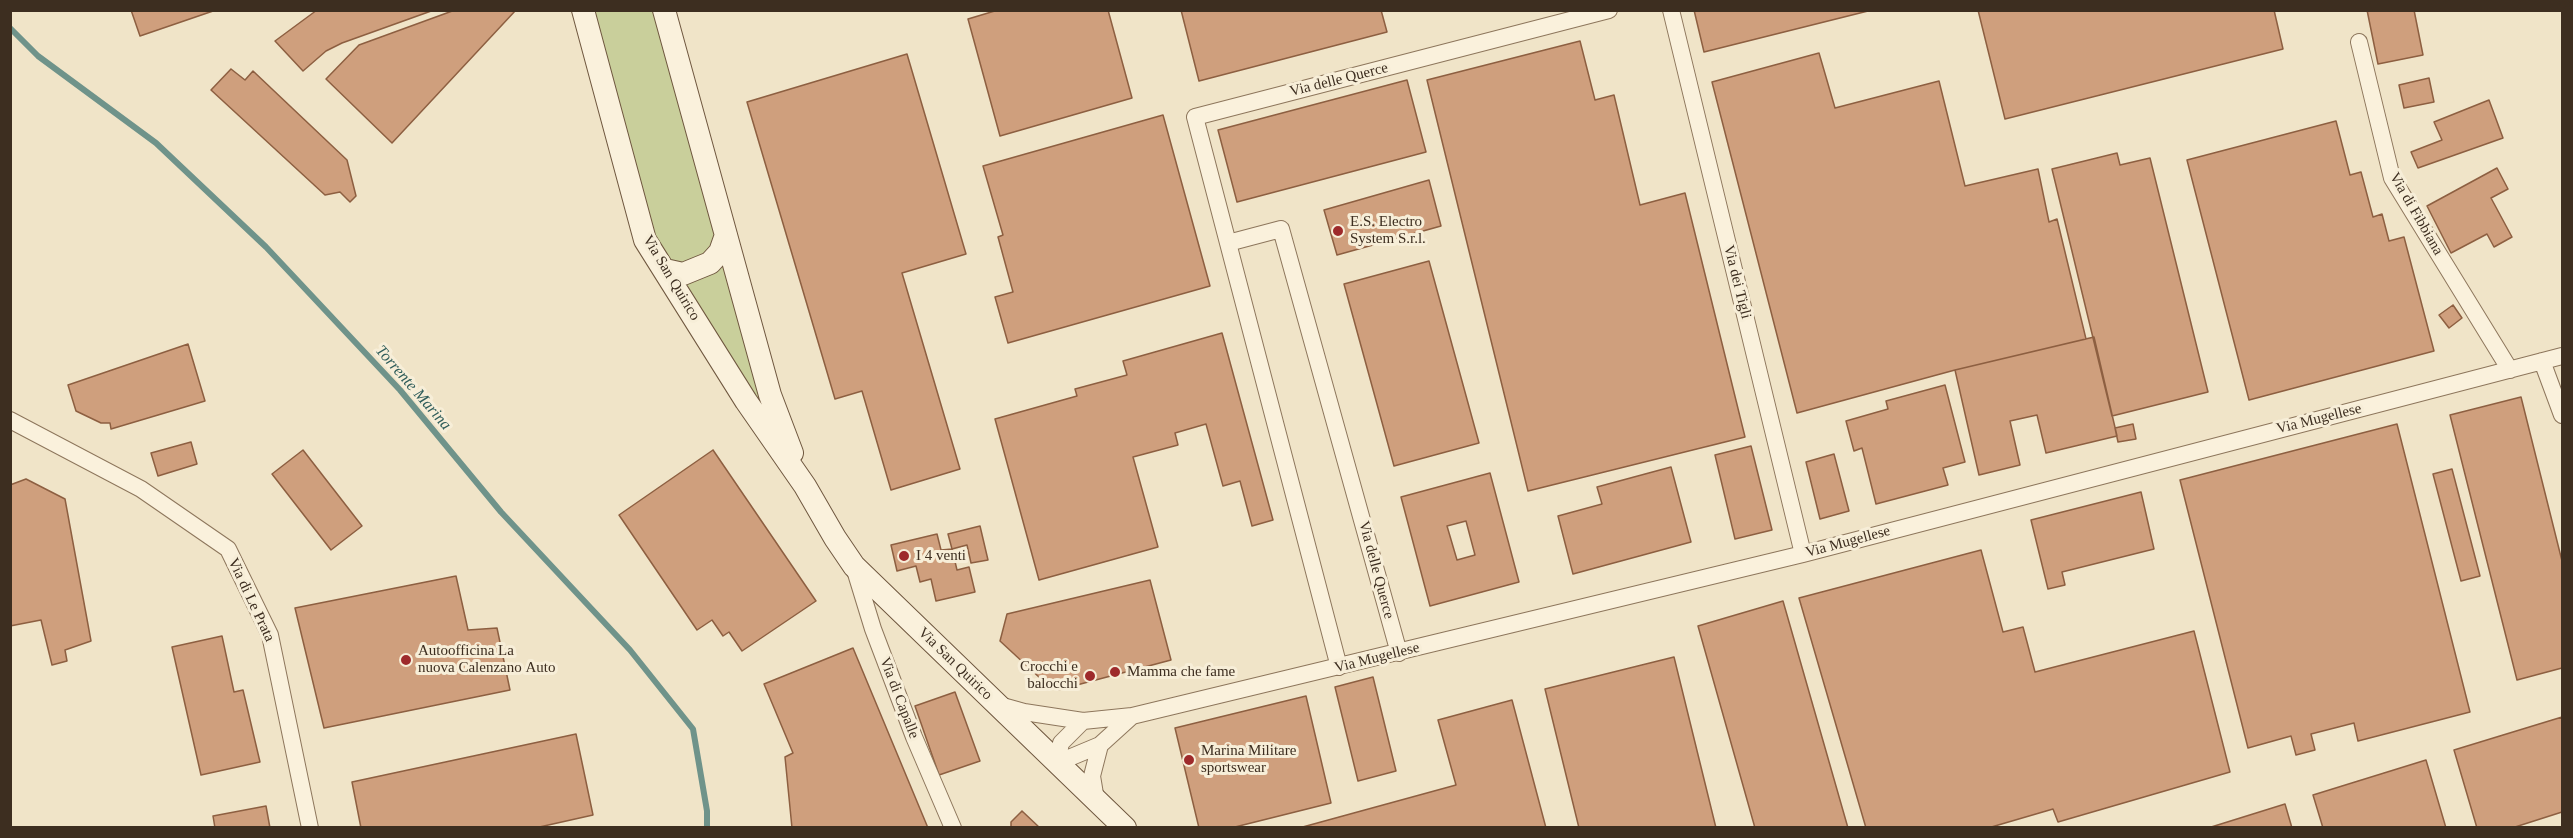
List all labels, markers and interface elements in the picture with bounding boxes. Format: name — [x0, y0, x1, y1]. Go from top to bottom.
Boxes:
street label: Via delle Querce — [1288, 59, 1390, 101]
street label: Via di Fibbiana — [2385, 169, 2447, 259]
place label: E.S. Electro System S.r.l. — [1350, 213, 1426, 248]
marker: E.S. Electro System S.r.l. — [1331, 224, 1345, 238]
street label: Via San Quirico — [638, 232, 704, 324]
street label: Via dei Tigli — [1719, 243, 1755, 321]
water label: Torrente Marina — [371, 342, 455, 434]
street label: Via Mugellese — [2275, 400, 2363, 438]
street label: Via delle Querce — [1354, 519, 1398, 621]
street label: Via Mugellese — [1804, 522, 1892, 562]
place label: I 4 venti — [916, 547, 966, 565]
marker: I 4 venti — [897, 549, 911, 563]
street label: Via di Le Prata — [224, 555, 278, 645]
street label: Via San Quirico — [914, 624, 996, 704]
street label: Via Mugellese — [1333, 639, 1421, 677]
place label: Autoofficina La nuova Calenzano Auto — [418, 642, 555, 677]
marker: Autoofficina La nuova Calenzano Auto — [399, 653, 413, 667]
street label: Via di Capalle — [875, 655, 923, 741]
place label: Crocchi e balocchi — [1020, 658, 1078, 693]
place label: Mamma che fame — [1127, 663, 1235, 681]
marker: Mamma che fame — [1108, 665, 1122, 679]
marker: Crocchi e balocchi — [1083, 669, 1097, 683]
place label: Marina Militare sportswear — [1201, 742, 1296, 777]
marker: Marina Militare sportswear — [1182, 753, 1196, 767]

